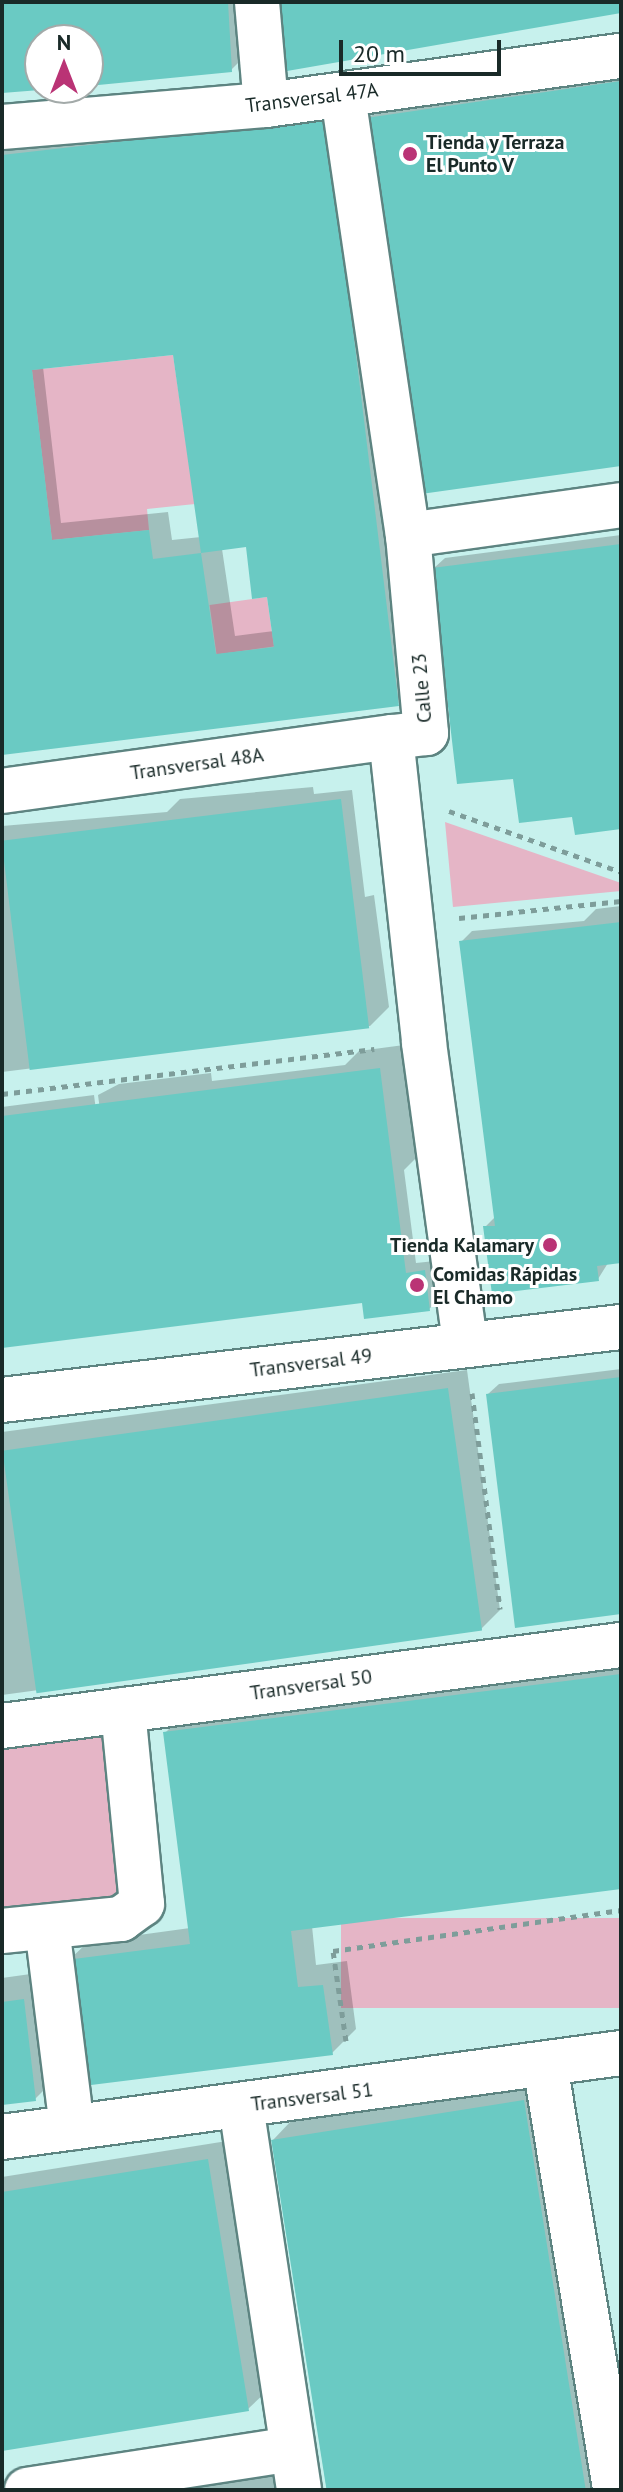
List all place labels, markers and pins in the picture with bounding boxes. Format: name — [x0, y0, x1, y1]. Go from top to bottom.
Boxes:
place label: Tienda y Terraza El Punto V — [426, 130, 566, 177]
marker: Tienda y Terraza El Punto V — [401, 145, 419, 163]
place label: Tienda Kalamary — [390, 1233, 534, 1257]
marker: Tienda Kalamary — [541, 1236, 559, 1254]
place label: Comidas Rápidas El Chamo — [433, 1262, 577, 1309]
marker: Comidas Rápidas El Chamo — [408, 1276, 426, 1294]

